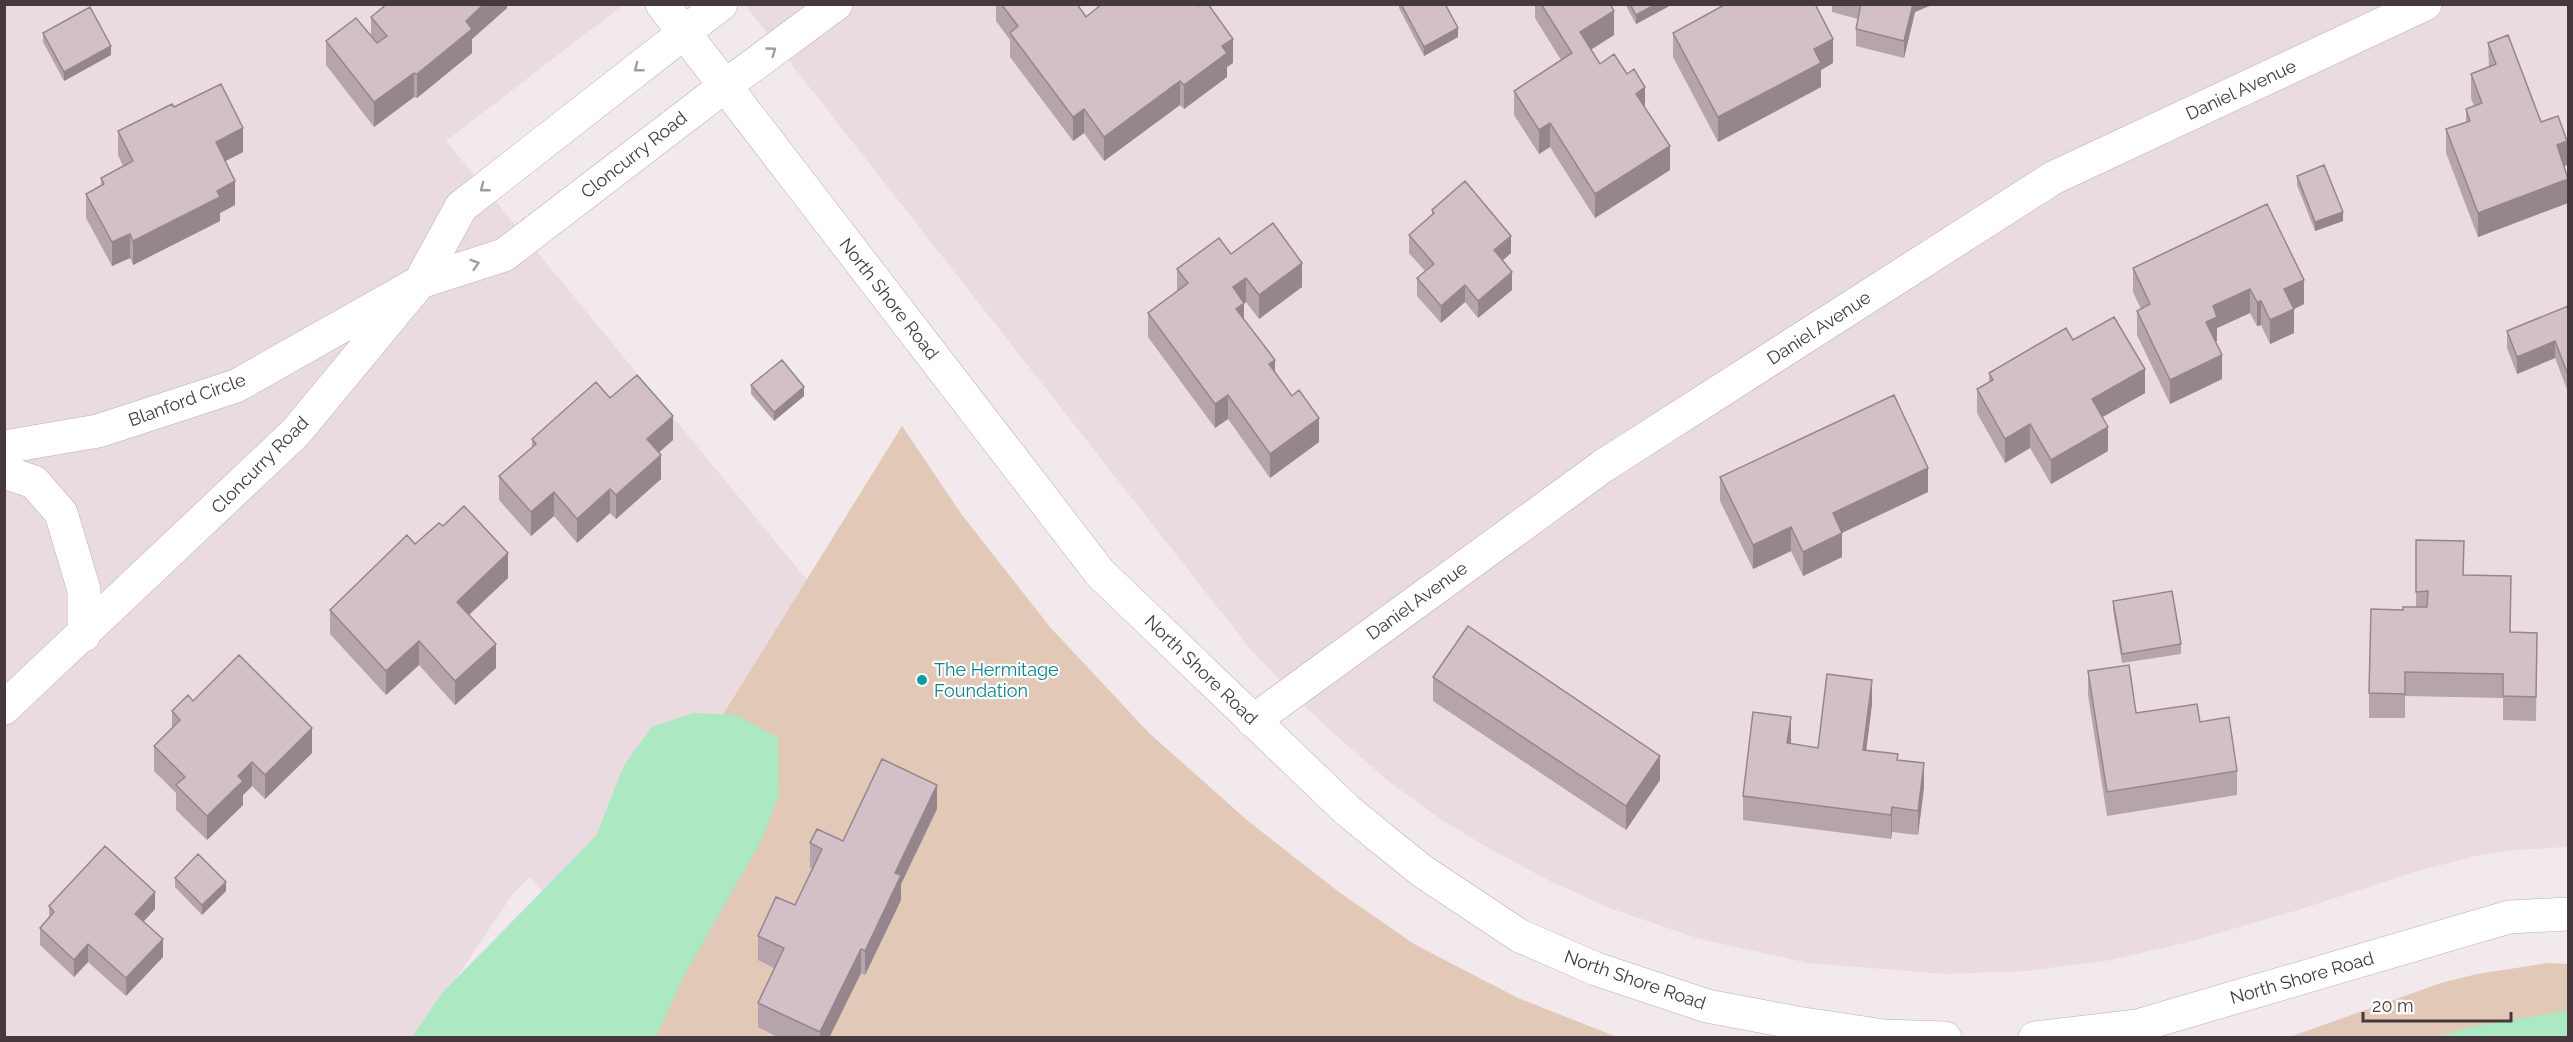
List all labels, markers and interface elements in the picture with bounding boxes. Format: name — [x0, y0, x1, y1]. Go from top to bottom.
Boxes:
one-way arrow — [765, 48, 776, 59]
street label: Daniel Avenue — [2182, 55, 2300, 124]
one-way arrow — [633, 60, 644, 71]
street label: Cloncurry Road — [577, 107, 691, 202]
one-way arrow — [480, 181, 491, 192]
street label: North Shore Road — [835, 234, 943, 364]
one-way arrow — [469, 259, 480, 271]
street label: Daniel Avenue — [1763, 286, 1875, 369]
street label: Blanford Circle — [125, 368, 249, 430]
street label: Cloncurry Road — [207, 412, 313, 518]
street label: Daniel Avenue — [1362, 557, 1471, 644]
street label: North Shore Road — [1141, 611, 1262, 729]
place label: The Hermitage Foundation — [934, 659, 1059, 701]
marker: The Hermitage Foundation — [915, 673, 929, 687]
street label: North Shore Road — [1562, 945, 1709, 1014]
street label: North Shore Road — [2228, 947, 2376, 1008]
scale bar — [2363, 985, 2512, 1023]
text: 20 m — [2372, 995, 2414, 1016]

